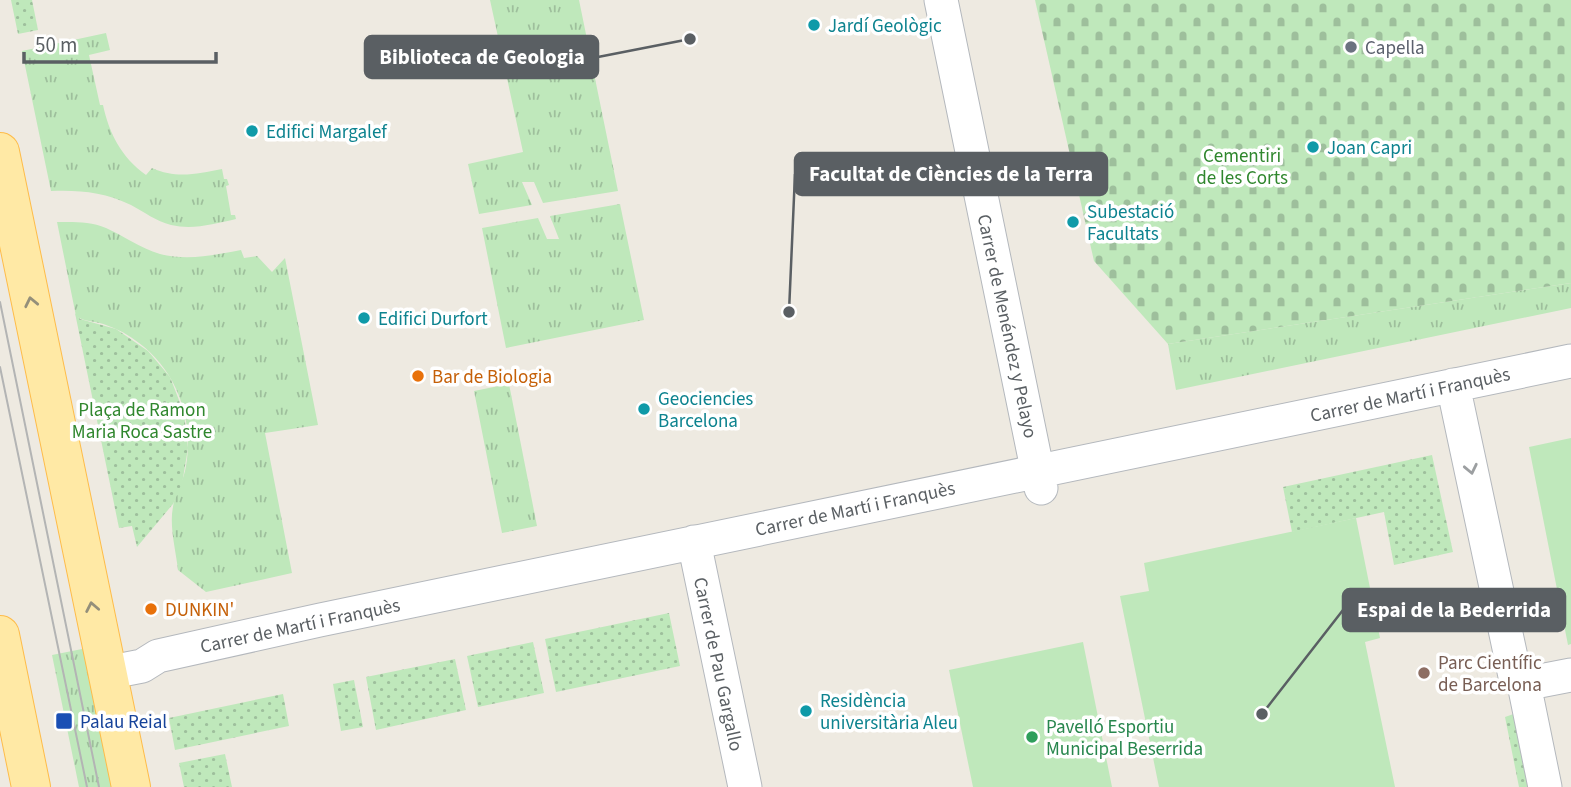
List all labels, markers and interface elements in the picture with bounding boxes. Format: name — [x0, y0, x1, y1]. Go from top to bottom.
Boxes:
place label: Jardí Geològic — [828, 13, 942, 40]
marker: Jardí Geològic — [806, 17, 822, 33]
scale bar — [24, 21, 217, 65]
text: 50 m — [35, 30, 77, 60]
place label: Capella — [1365, 35, 1425, 62]
callout: Biblioteca de Geologia — [365, 36, 598, 78]
marker: Capella — [1343, 39, 1359, 55]
text: Biblioteca de Geologia — [379, 42, 585, 72]
place label: Edifici Margalef — [266, 119, 388, 146]
marker: Edifici Margalef — [244, 123, 260, 139]
place label: Joan Capri — [1327, 135, 1412, 162]
marker: Joan Capri — [1305, 139, 1321, 155]
park label: Cementiri de les Corts — [1196, 143, 1288, 192]
callout: Facultat de Ciències de la Terra — [795, 153, 1107, 195]
text: Facultat de Ciències de la Terra — [809, 159, 1093, 189]
place label: Subestació Facultats — [1087, 199, 1174, 248]
street label: Carrer de Menéndez y Pelayo — [970, 212, 1043, 441]
marker: Subestació Facultats — [1065, 214, 1081, 230]
one-way arrow — [24, 296, 39, 308]
place label: Edifici Durfort — [378, 306, 488, 333]
marker: Edifici Durfort — [356, 310, 372, 326]
street label: Carrer de Martí i Franquès — [1308, 361, 1513, 430]
place label: Bar de Biologia — [432, 364, 552, 391]
marker: Bar de Biologia — [410, 368, 426, 384]
place label: Geociencies Barcelona — [658, 386, 753, 435]
park label: Plaça de Ramon Maria Roca Sastre — [72, 397, 212, 446]
marker: Geociencies Barcelona — [636, 401, 652, 417]
one-way arrow — [1463, 463, 1477, 475]
street label: Carrer de Martí i Franquès — [753, 475, 958, 544]
street label: Carrer de Pau Gargallo — [686, 575, 749, 754]
callout: Espai de la Bederrida — [1343, 589, 1565, 631]
street label: Carrer de Martí i Franquès — [198, 592, 403, 661]
text: Espai de la Bederrida — [1357, 595, 1551, 625]
place label: DUNKIN' — [165, 597, 234, 624]
one-way arrow — [86, 601, 101, 613]
marker: DUNKIN' — [143, 601, 159, 617]
place label: Parc Científic de Barcelona — [1438, 650, 1542, 699]
marker: Parc Científic de Barcelona — [1416, 665, 1432, 681]
place label: Residència universitària Aleu — [820, 688, 958, 737]
marker: Residència universitària Aleu — [798, 703, 814, 719]
place label: Palau Reial — [80, 709, 167, 736]
marker: Palau Reial — [54, 711, 74, 731]
place label: Pavelló Esportiu Municipal Beserrida — [1046, 714, 1203, 763]
marker: Pavelló Esportiu Municipal Beserrida — [1024, 729, 1040, 745]

